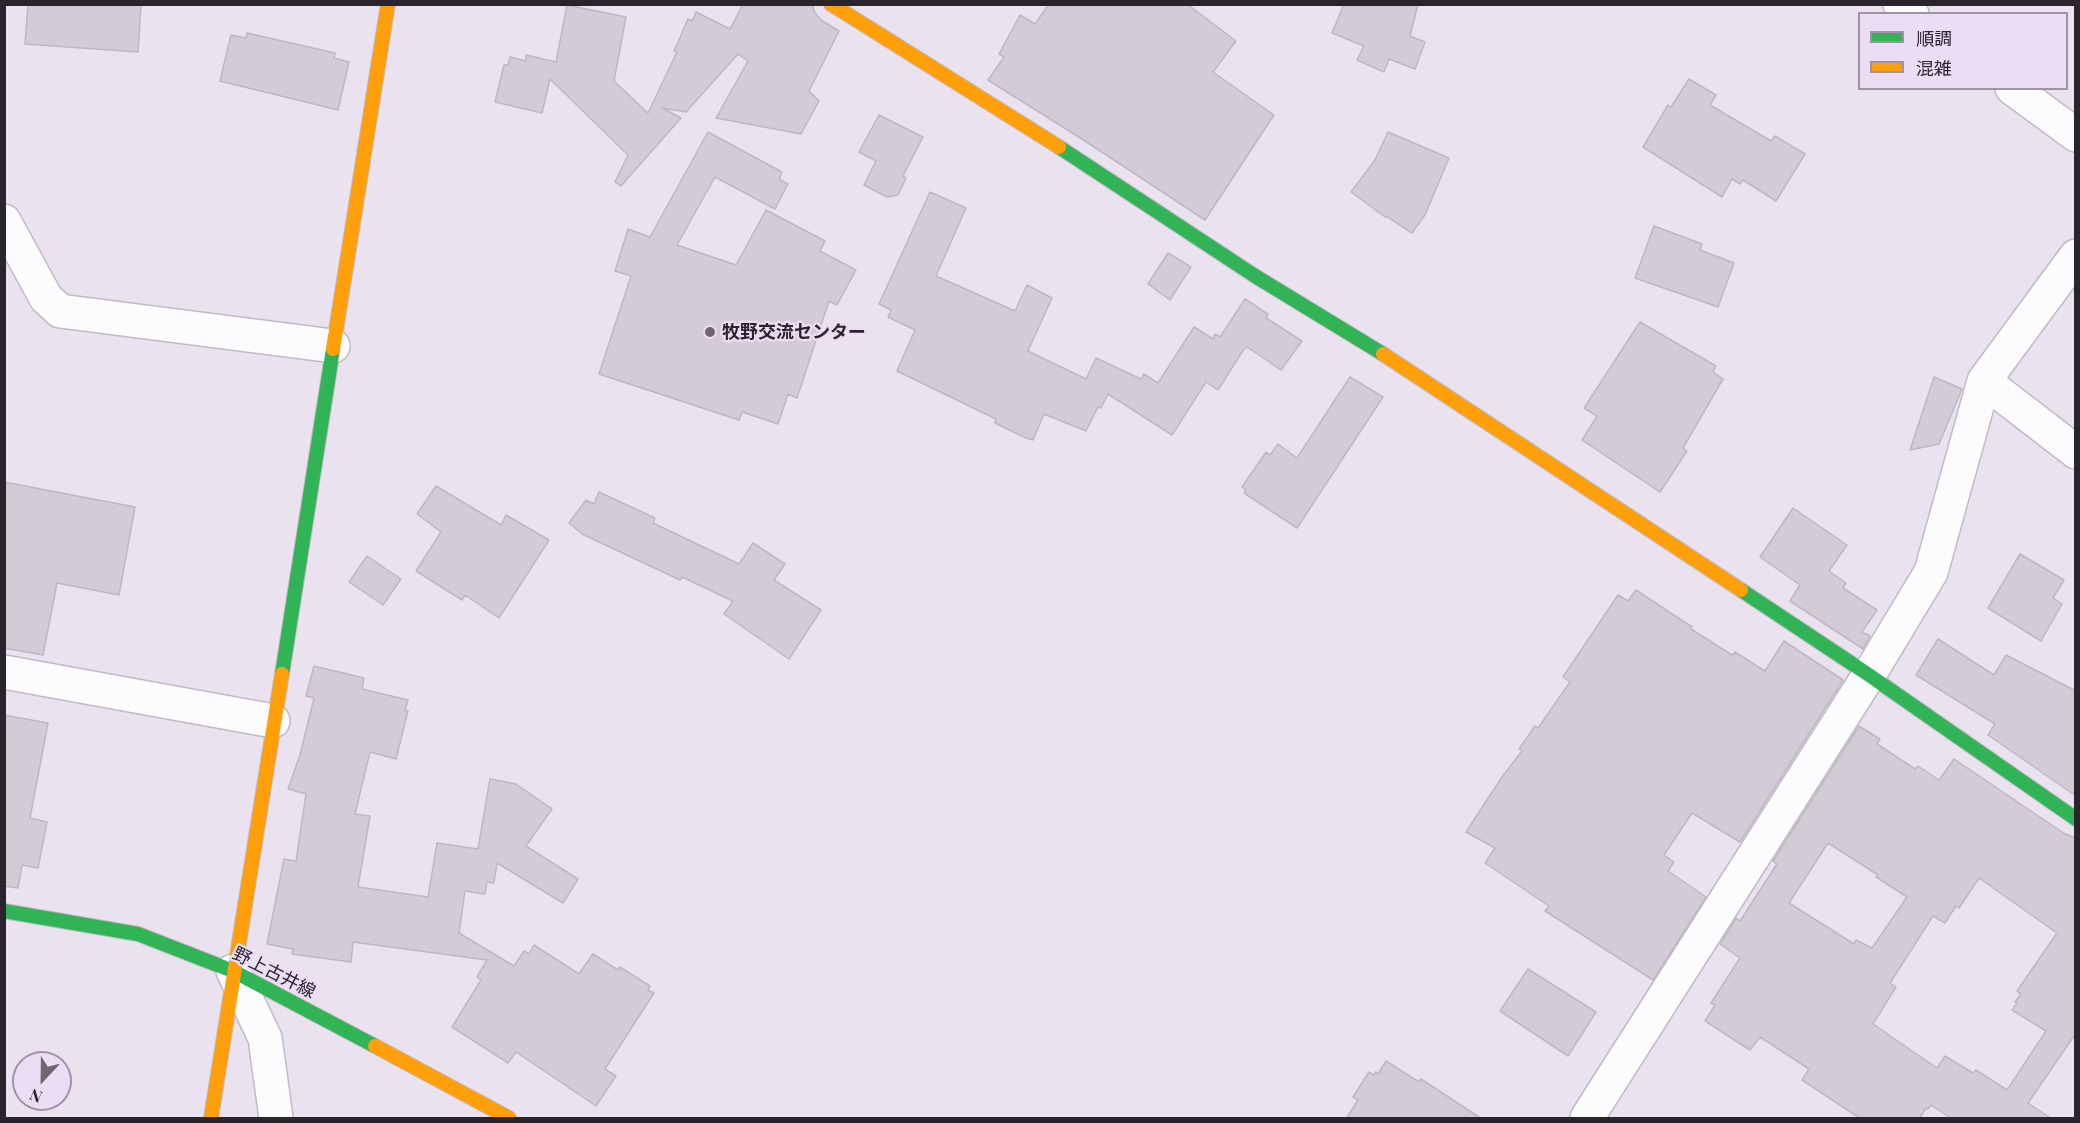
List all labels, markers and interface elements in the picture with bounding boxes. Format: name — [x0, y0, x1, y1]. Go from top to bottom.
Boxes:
legend — [1858, 12, 2068, 90]
text: 順調 — [1916, 26, 1952, 50]
text: 混雑 — [1916, 56, 1952, 80]
place label: 牧野交流センター — [722, 321, 866, 343]
marker: 牧野交流センター — [703, 325, 717, 339]
street label: 野上古井線 — [229, 943, 319, 1003]
north arrow — [12, 1051, 72, 1111]
text: N — [27, 1084, 45, 1108]

